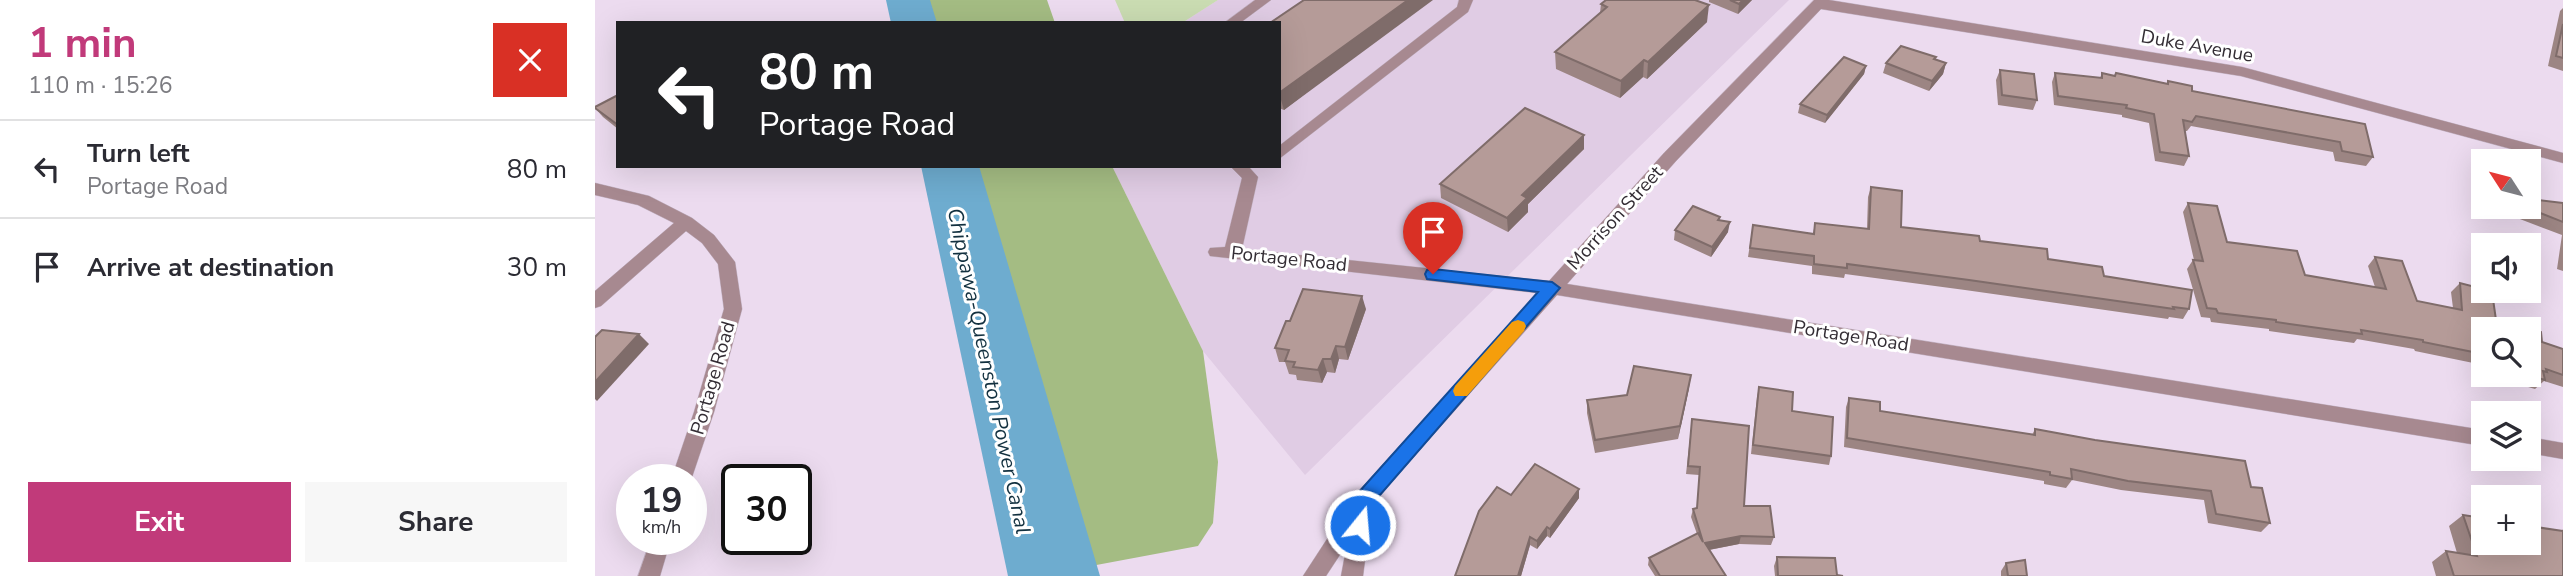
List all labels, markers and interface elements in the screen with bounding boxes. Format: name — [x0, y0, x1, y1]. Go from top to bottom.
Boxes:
text: 1 min — [28, 15, 137, 72]
button: close — [493, 23, 567, 97]
street label: Duke Avenue — [2139, 23, 2255, 69]
text: 80 m — [759, 39, 874, 106]
icon: left — [644, 49, 735, 140]
text: 110 m · 15:26 — [28, 70, 173, 101]
text: Portage Road — [759, 103, 955, 146]
text: Turn left — [87, 136, 190, 171]
north arrow — [2471, 149, 2541, 219]
map controls — [2471, 149, 2541, 555]
icon: left — [28, 150, 66, 188]
text: 80 m — [507, 152, 567, 187]
street label: Morrison Street — [1561, 160, 1669, 276]
text: Portage Road — [87, 171, 228, 202]
pin — [1403, 202, 1463, 274]
water label: Chippawa-Queenston Power Canal — [941, 205, 1037, 537]
icon: arrive — [1414, 213, 1452, 251]
button: sound — [2471, 233, 2541, 303]
street label: Portage Road — [1230, 240, 1348, 278]
icon: arrive — [28, 248, 66, 286]
text: Arrive at destination — [87, 250, 334, 285]
text: 30 m — [507, 250, 567, 285]
street label: Portage Road — [1791, 314, 1911, 358]
button: search — [2471, 317, 2541, 387]
street label: Portage Road — [684, 318, 742, 438]
button: layers — [2471, 401, 2541, 471]
speed limit sign: 30 — [721, 464, 812, 555]
text: 19 — [640, 477, 683, 524]
button: Exit — [28, 482, 291, 562]
button: Share — [305, 482, 567, 562]
button: + — [2471, 485, 2541, 555]
position arrow — [1323, 488, 1397, 562]
text: km/h — [642, 515, 681, 539]

